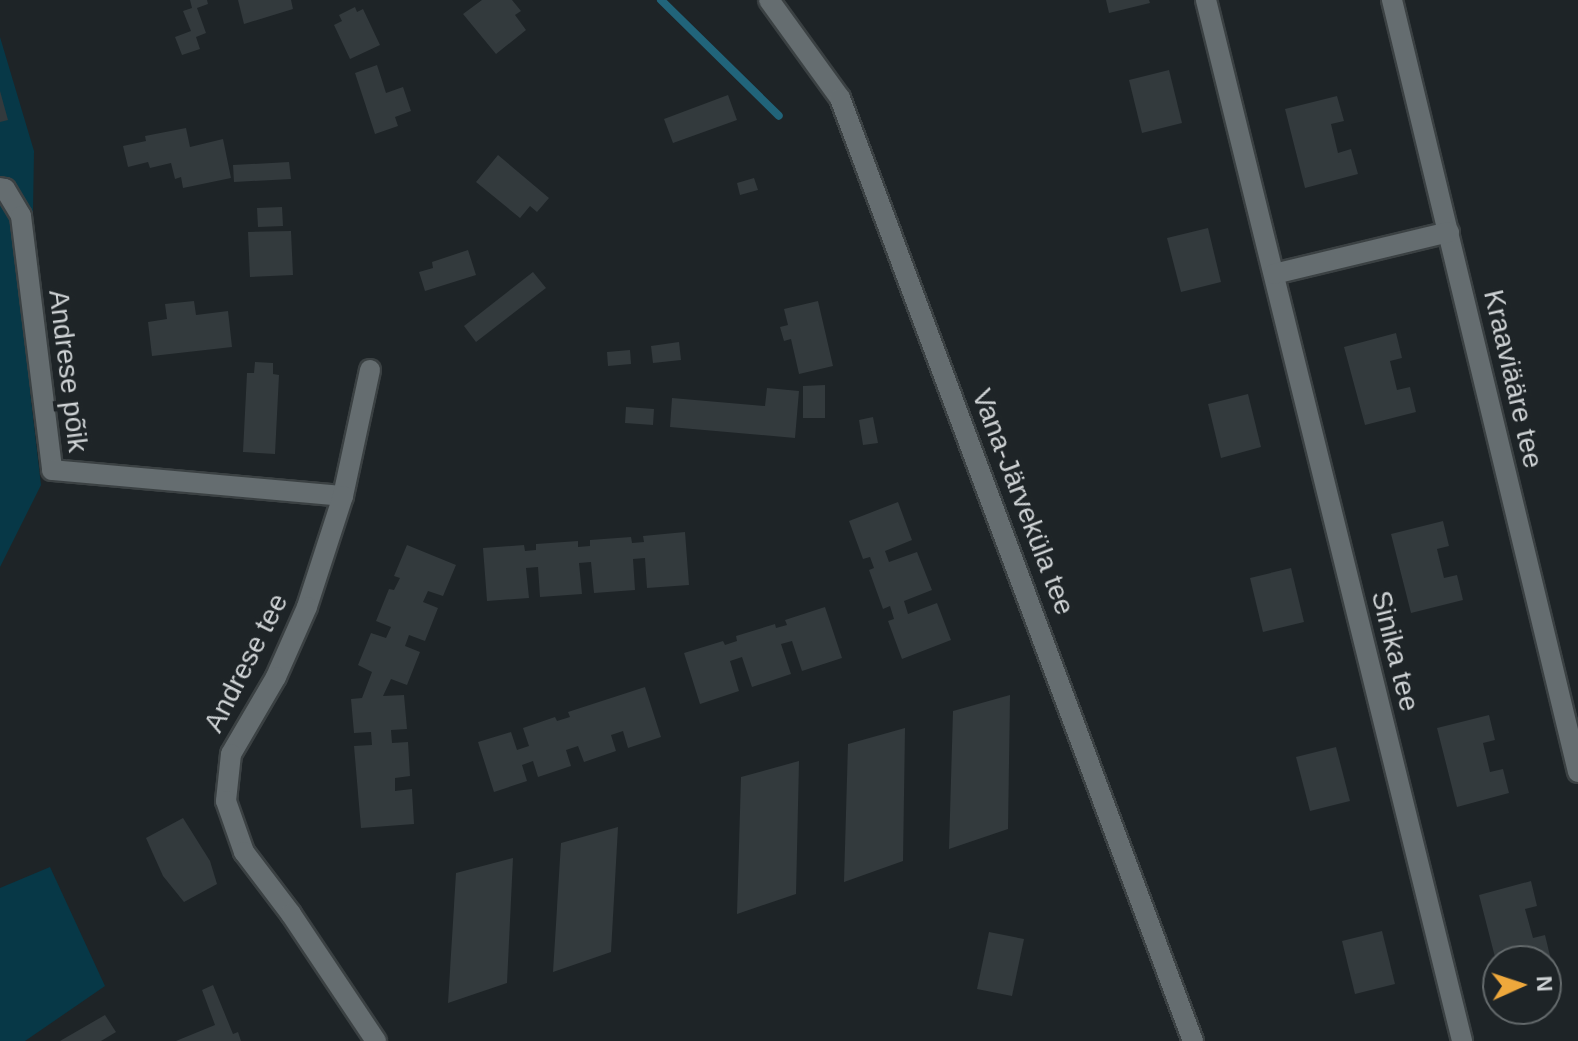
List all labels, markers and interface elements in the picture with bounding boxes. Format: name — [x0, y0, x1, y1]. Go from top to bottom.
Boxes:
street label: Kraaviääre tee — [1476, 286, 1550, 472]
street label: Andrese põik — [41, 288, 95, 454]
street label: Vana-Järveküla tee — [964, 384, 1082, 620]
street label: Sinika tee — [1364, 587, 1426, 715]
street label: Andrese tee — [197, 588, 295, 738]
north arrow — [1482, 945, 1562, 1025]
text: N — [1532, 975, 1557, 992]

